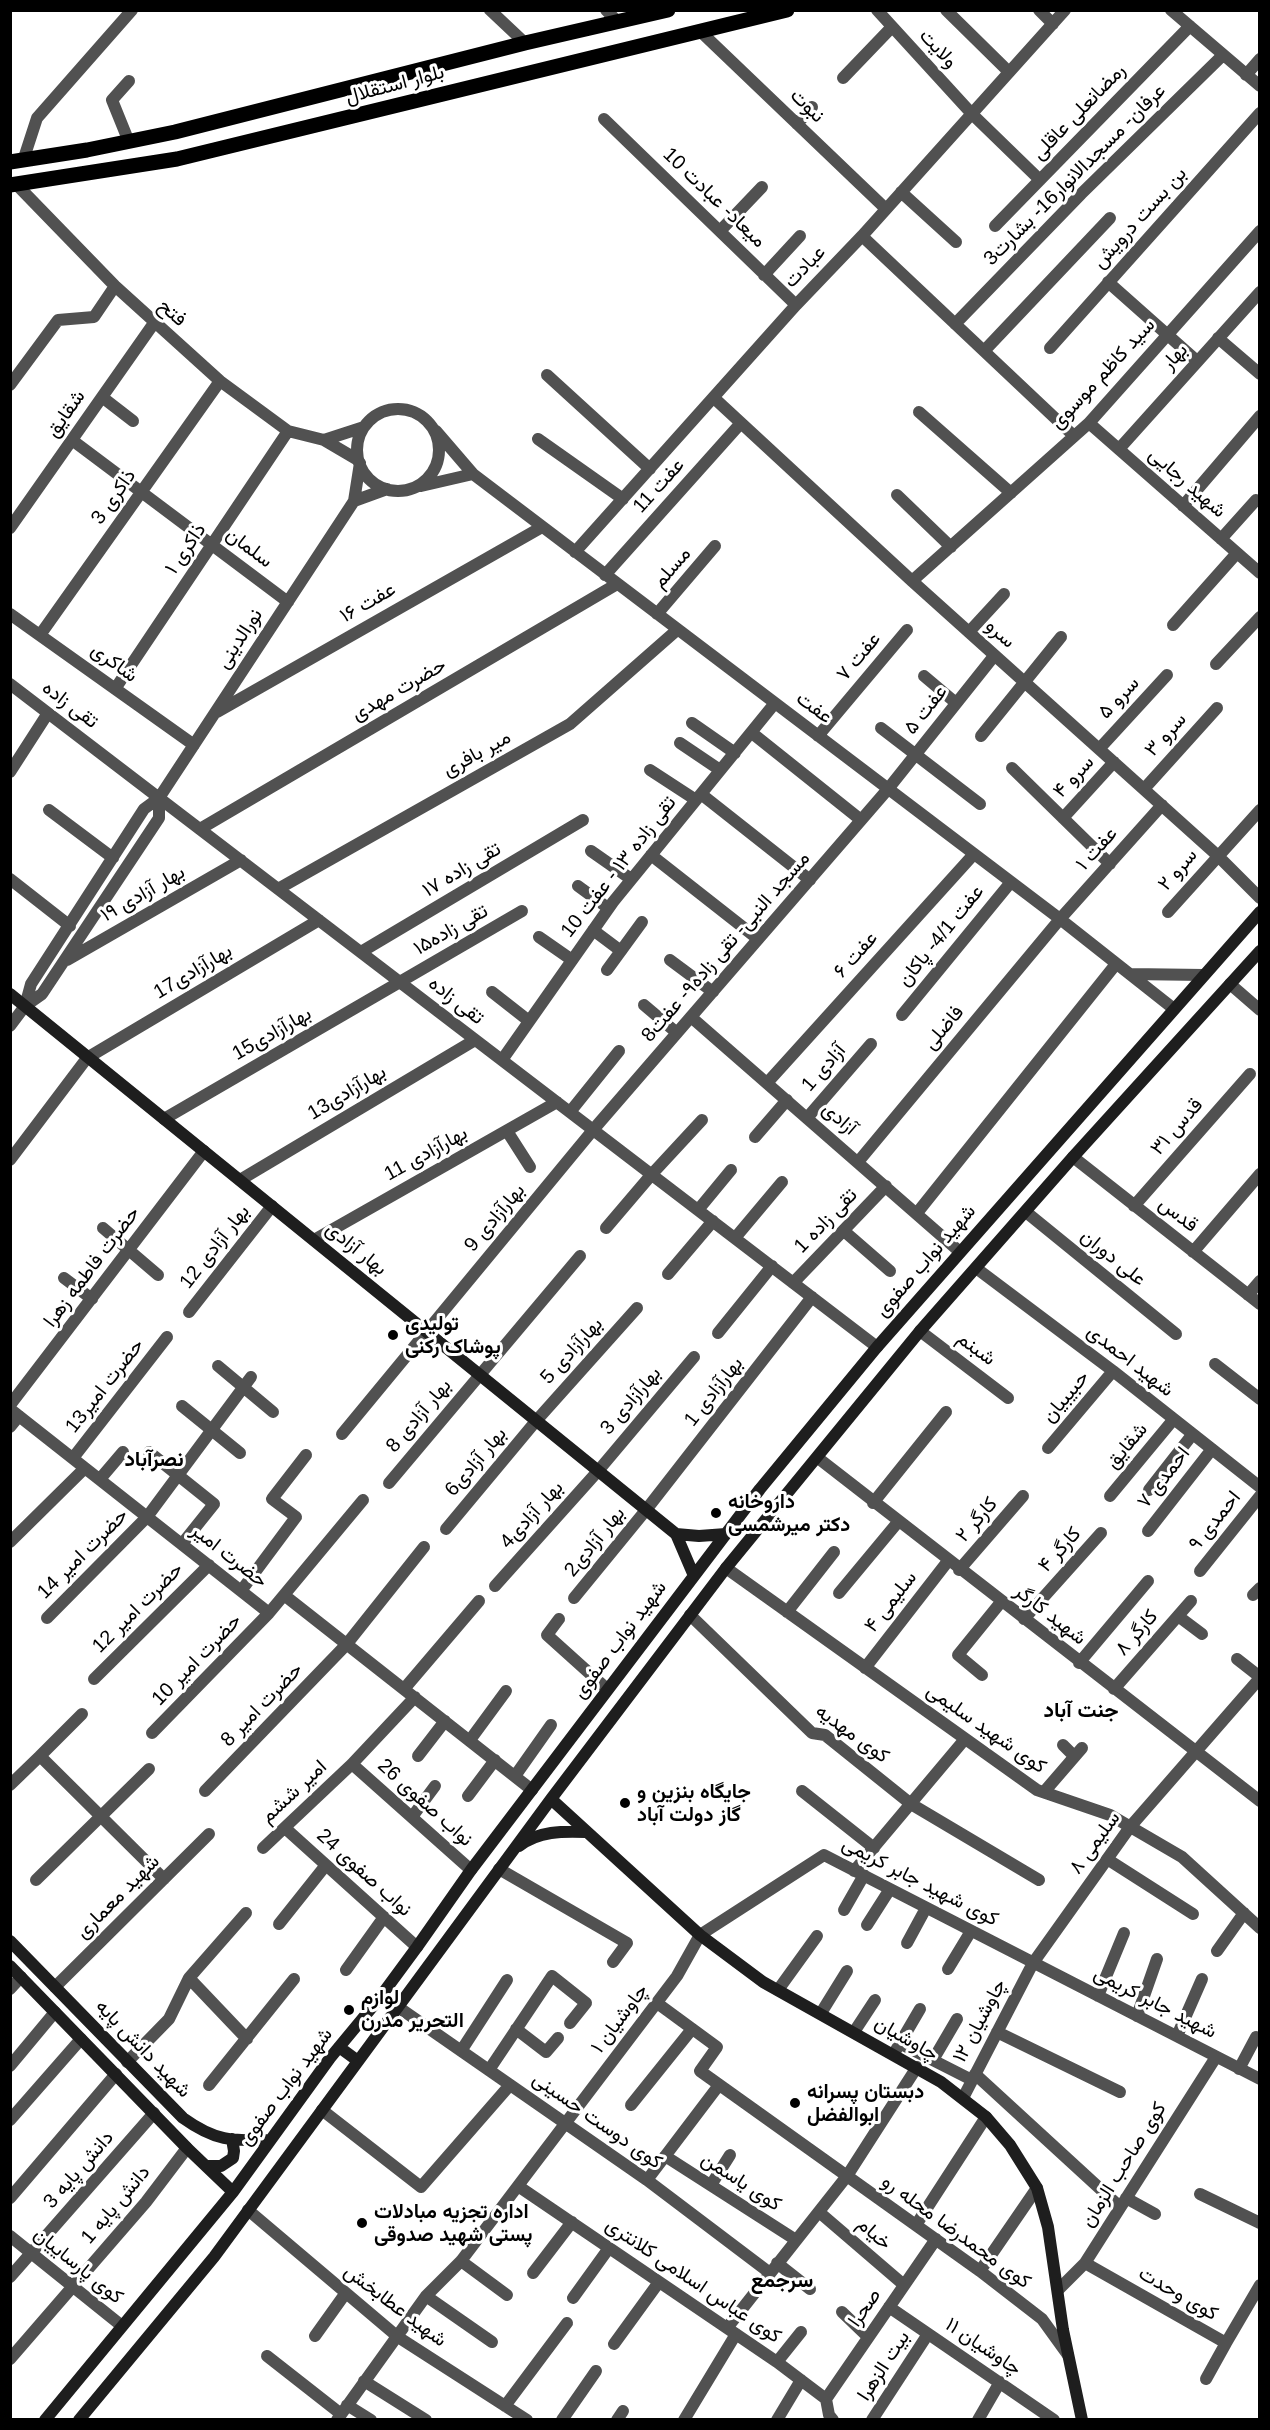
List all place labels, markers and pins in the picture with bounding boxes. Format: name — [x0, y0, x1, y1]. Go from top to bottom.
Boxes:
place label: تولیدی پوشاک رکنی — [405, 1312, 501, 1359]
marker: تولیدی پوشاک رکنی — [386, 1328, 400, 1342]
place label: داروخانه دکتر میرشمسی — [728, 1490, 850, 1537]
marker: داروخانه دکتر میرشمسی — [709, 1506, 723, 1520]
place label: جایگاه بنزین و گاز دولت آباد — [637, 1780, 751, 1827]
marker: جایگاه بنزین و گاز دولت آباد — [618, 1796, 632, 1810]
place label: لوازم التحریر مدرن — [361, 1986, 464, 2033]
marker: لوازم التحریر مدرن — [342, 2003, 356, 2017]
place label: دبستان پسرانه ابوالفضل — [807, 2080, 924, 2127]
marker: دبستان پسرانه ابوالفضل — [788, 2096, 802, 2110]
place label: اداره تجزیه مبادلات پستی شهید صدوقی — [374, 2200, 532, 2247]
marker: اداره تجزیه مبادلات پستی شهید صدوقی — [355, 2216, 369, 2230]

